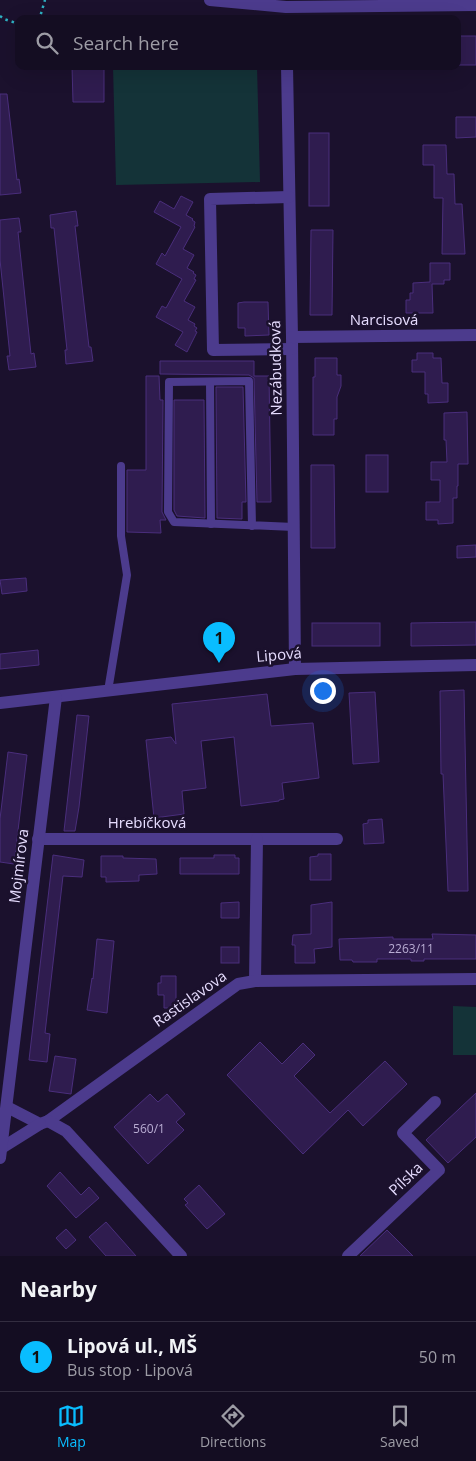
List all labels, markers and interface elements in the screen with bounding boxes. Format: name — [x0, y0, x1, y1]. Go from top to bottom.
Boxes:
search box — [15, 15, 461, 70]
icon: search — [33, 29, 61, 57]
text: Search here — [73, 30, 179, 56]
street label: Narcisová — [350, 309, 418, 329]
street label: Nezábudková — [264, 320, 286, 416]
pin: 1 — [203, 622, 235, 663]
street label: Lipová — [255, 642, 303, 666]
your location — [310, 678, 336, 704]
street label: Hrebíčková — [108, 812, 186, 832]
street label: Mojmírova — [4, 827, 33, 904]
house number: 2263/11 — [388, 940, 434, 957]
street label: Rastislavova — [149, 965, 230, 1031]
house number: 560/1 — [133, 1120, 165, 1137]
street label: Pílska — [384, 1157, 427, 1199]
text: Nearby — [20, 1275, 97, 1303]
text: Lipová ul., MŠ — [67, 1333, 197, 1359]
text: 1 — [31, 1346, 41, 1368]
text: 50 m — [419, 1346, 456, 1368]
text: Bus stop · Lipová — [67, 1359, 193, 1381]
tab: Map — [57, 1402, 86, 1451]
tab: Directions — [200, 1402, 266, 1451]
tab: Saved — [380, 1402, 419, 1451]

